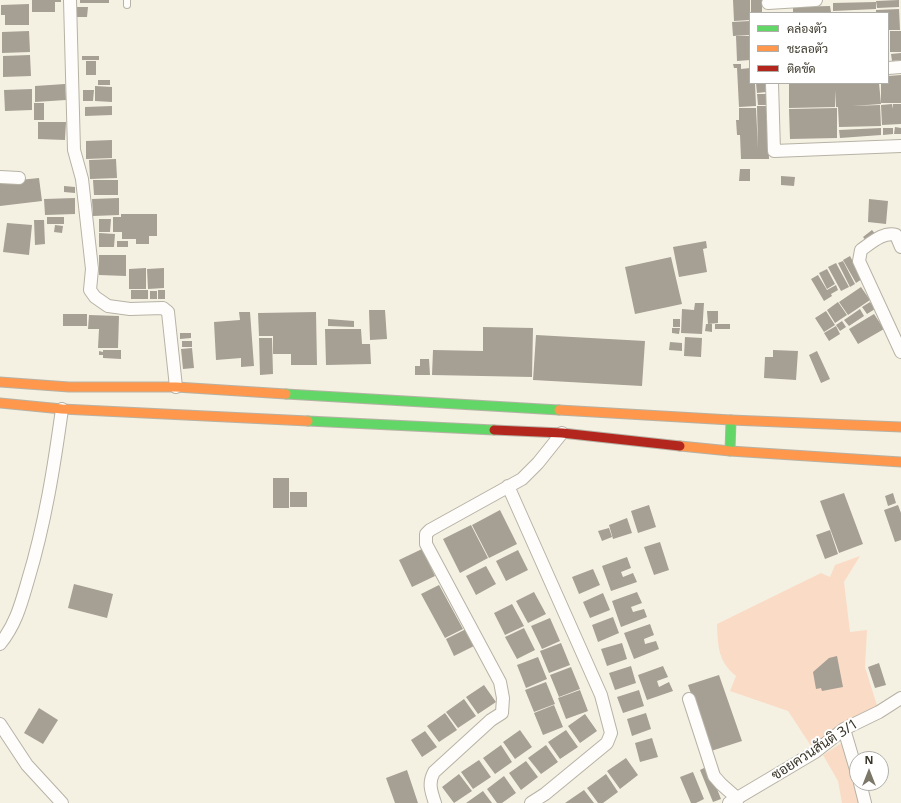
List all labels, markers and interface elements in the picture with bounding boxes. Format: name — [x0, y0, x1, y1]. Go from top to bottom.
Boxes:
legend — [749, 12, 889, 84]
text: คล่องตัว — [787, 20, 827, 37]
text: ชะลอตัว — [787, 40, 828, 57]
text: ติดขัด — [787, 60, 816, 77]
street label: ซอยควนสันติ 3/1 — [769, 716, 861, 784]
north arrow — [849, 751, 889, 791]
text: N — [865, 752, 873, 767]

